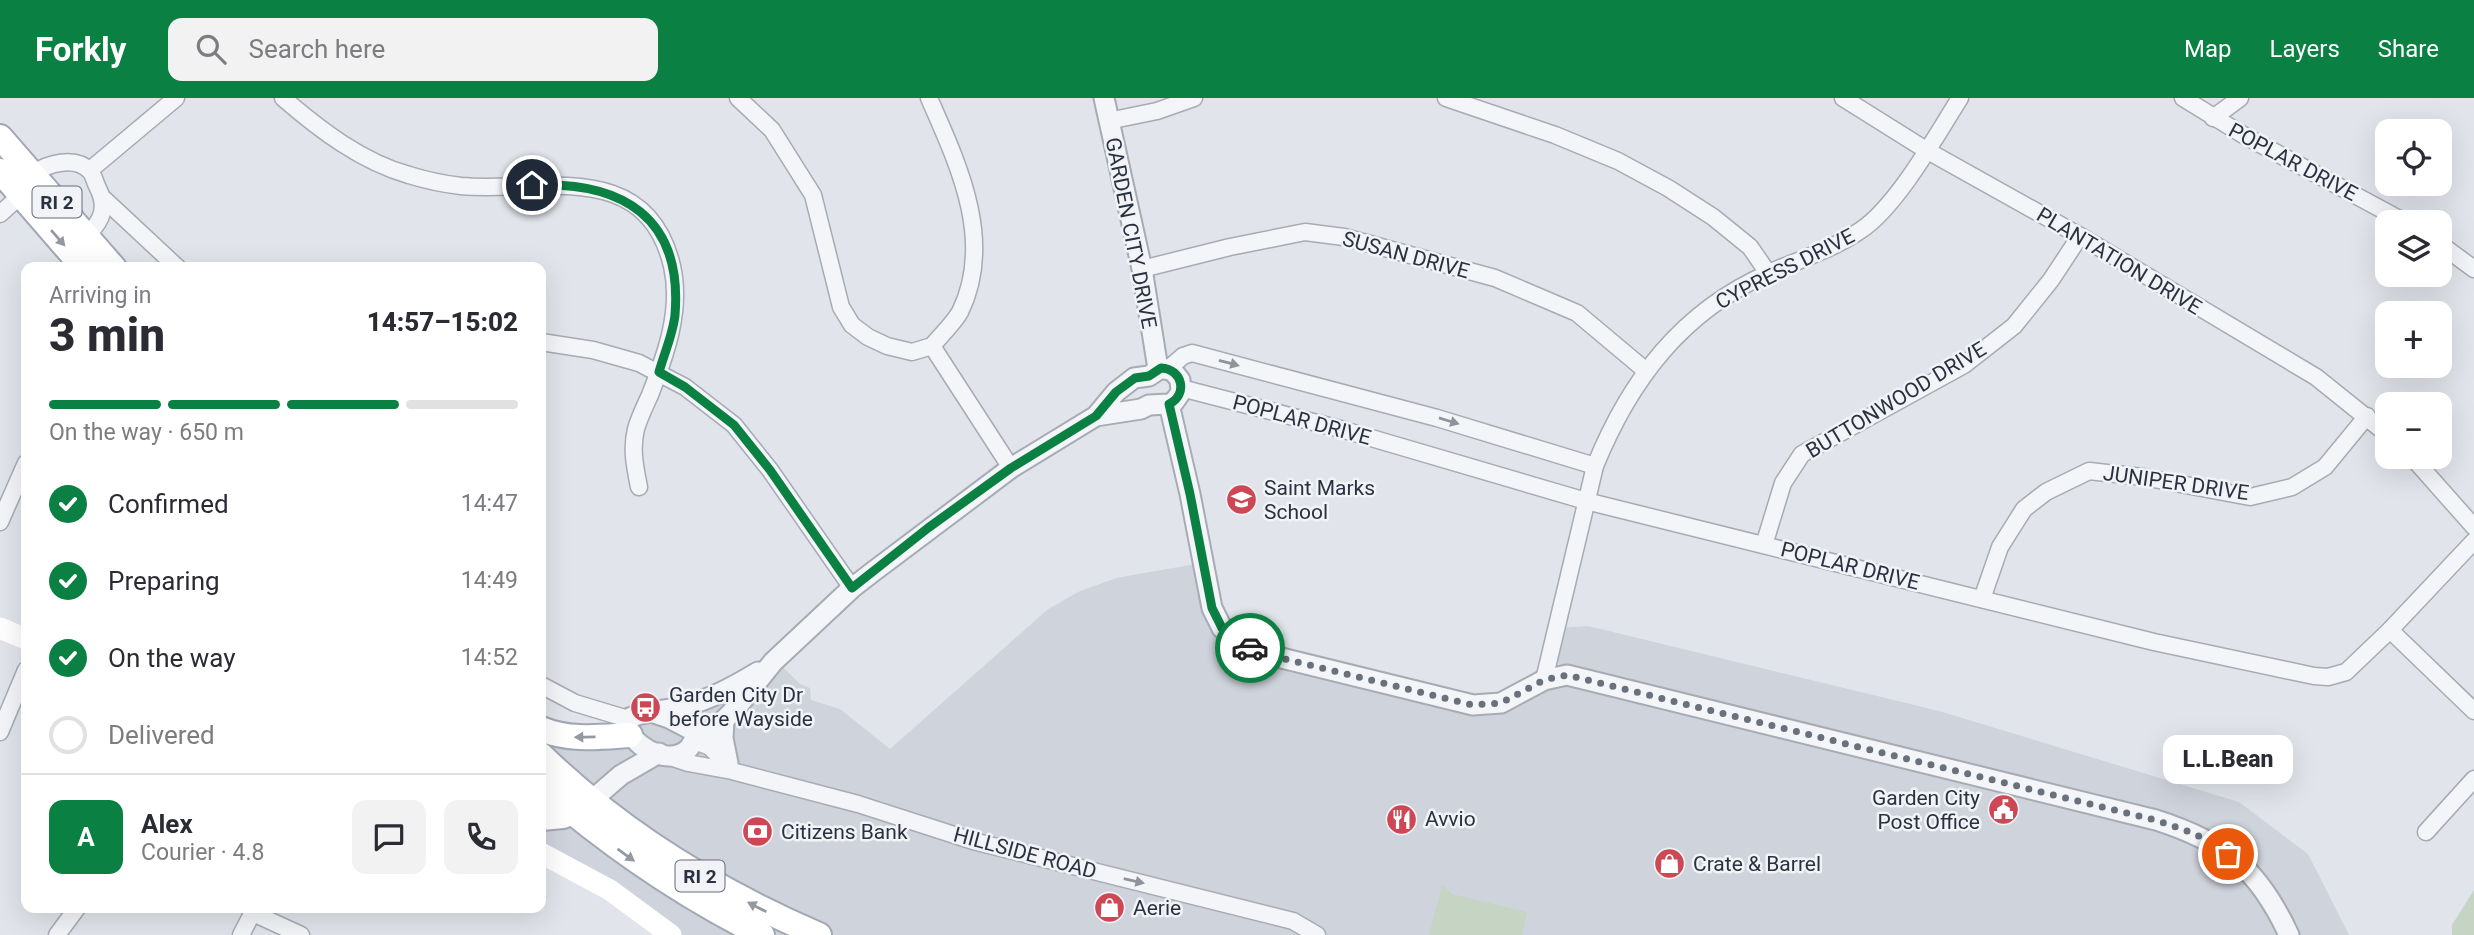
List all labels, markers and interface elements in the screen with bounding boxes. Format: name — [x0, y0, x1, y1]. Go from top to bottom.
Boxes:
search box — [168, 18, 658, 81]
text: Forkly — [35, 30, 126, 69]
icon: search — [192, 30, 230, 68]
text: Search here — [248, 34, 385, 64]
text: Map — [2184, 35, 2232, 63]
text: Layers — [2270, 35, 2340, 63]
text: Share — [2378, 35, 2439, 63]
street label: POPLAR DRIVE — [2225, 118, 2361, 206]
map controls — [2375, 119, 2452, 469]
button: locate — [2375, 119, 2452, 196]
street label: GARDEN CITY DRIVE — [1101, 135, 1161, 331]
pin — [502, 155, 562, 215]
icon: home — [513, 166, 551, 204]
road number: RI 2 — [32, 186, 82, 218]
street label: PLANTATION DRIVE — [2032, 202, 2206, 320]
button: layers — [2375, 210, 2452, 287]
street label: CYPRESS DRIVE — [1712, 224, 1858, 314]
street label: SUSAN DRIVE — [1340, 227, 1472, 283]
one-way arrow — [50, 229, 66, 247]
text: Arriving in — [49, 282, 152, 309]
button: + — [2375, 301, 2452, 378]
text: 14:57–15:02 — [367, 307, 518, 337]
text: 3 min — [49, 308, 165, 362]
street label: BUTTONWOOD DRIVE — [1802, 337, 1990, 463]
one-way arrow — [1219, 358, 1241, 369]
street label: POPLAR DRIVE — [1230, 390, 1374, 450]
button: − — [2375, 392, 2452, 469]
one-way arrow — [1439, 417, 1460, 427]
text: On the way · 650 m — [49, 419, 244, 446]
street label: JUNIPER DRIVE — [2102, 461, 2250, 505]
place label: Saint Marks School — [1264, 476, 1375, 524]
school or university icon: Saint Marks School — [1224, 483, 1258, 517]
icon: check — [49, 485, 87, 523]
text: Confirmed — [108, 489, 229, 519]
text: 14:47 — [461, 490, 518, 517]
street label: POPLAR DRIVE — [1778, 537, 1922, 595]
icon: check — [49, 562, 87, 600]
text: Preparing — [108, 566, 220, 596]
text: 14:49 — [461, 567, 518, 594]
courier — [1215, 613, 1285, 683]
icon: car — [1231, 629, 1269, 667]
icon: check — [49, 639, 87, 677]
text: On the way — [108, 643, 236, 673]
text: 14:52 — [461, 644, 518, 671]
place label: Garden City Dr before Wayside — [669, 683, 813, 731]
bus stop icon: Garden City Dr before Wayside — [629, 690, 663, 724]
text: Delivered — [108, 720, 215, 750]
one-way arrow — [573, 732, 595, 743]
callout: L.L.Bean — [2163, 735, 2293, 784]
text: L.L.Bean — [2183, 746, 2274, 773]
place label: Garden City Post Office — [1872, 786, 1980, 834]
public building icon: Garden City Post Office — [1986, 793, 2020, 827]
button: chat — [352, 800, 426, 874]
button: phone — [444, 800, 518, 874]
restaurant icon: Avvio — [1385, 802, 1419, 836]
place label: Avvio — [1425, 807, 1476, 831]
text: Alex — [141, 809, 193, 839]
bank icon: Citizens Bank — [741, 815, 775, 849]
place label: Citizens Bank — [781, 820, 908, 844]
text: A — [77, 822, 95, 852]
street label: HILLSIDE ROAD — [951, 822, 1099, 884]
pin — [2198, 824, 2258, 884]
icon: bag — [2209, 835, 2247, 873]
text: Courier · 4.8 — [141, 839, 264, 866]
one-way arrow — [617, 847, 635, 861]
shop icon: Crate & Barrel — [1653, 847, 1687, 881]
place label: Crate & Barrel — [1693, 852, 1821, 876]
road number: RI 2 — [676, 860, 724, 891]
one-way arrow — [1123, 876, 1145, 887]
shop icon: Aerie — [1093, 891, 1127, 925]
place label: Aerie — [1133, 896, 1181, 920]
one-way arrow — [747, 901, 767, 912]

